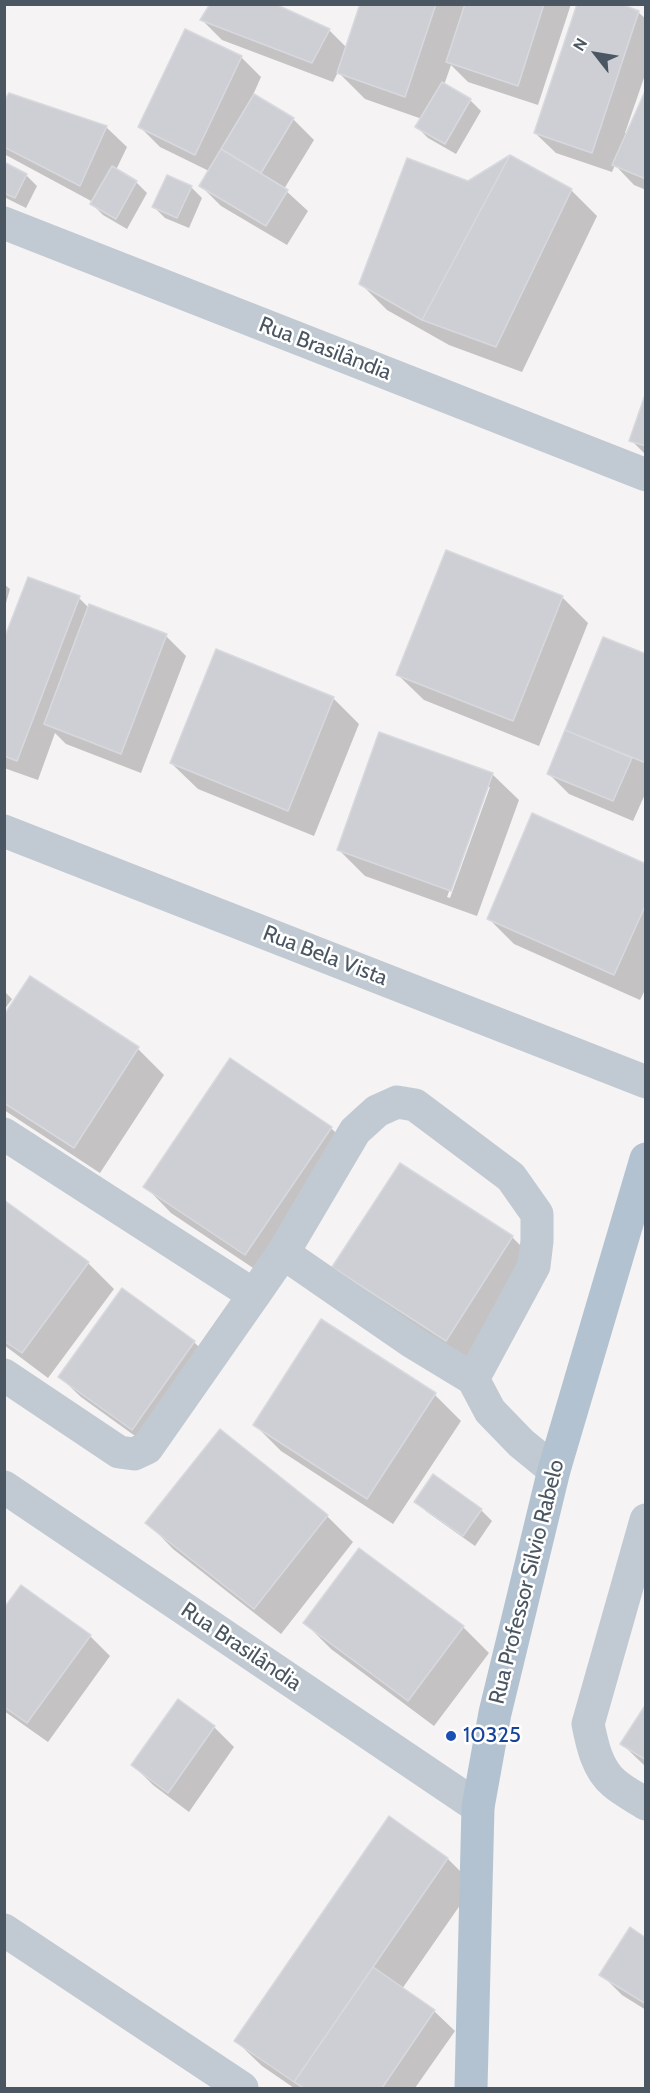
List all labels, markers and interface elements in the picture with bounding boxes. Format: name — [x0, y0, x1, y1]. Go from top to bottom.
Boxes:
north arrow — [566, 24, 626, 84]
text: N — [569, 35, 591, 54]
street label: Rua Brasilândia — [255, 312, 395, 386]
street label: Rua Bela Vista — [259, 920, 391, 992]
street label: Rua Professor Silvio Rabelo — [484, 1457, 570, 1707]
street label: Rua Brasilândia — [176, 1597, 306, 1697]
place label: 10325 — [463, 1723, 521, 1749]
marker: 10325 — [444, 1729, 458, 1743]

